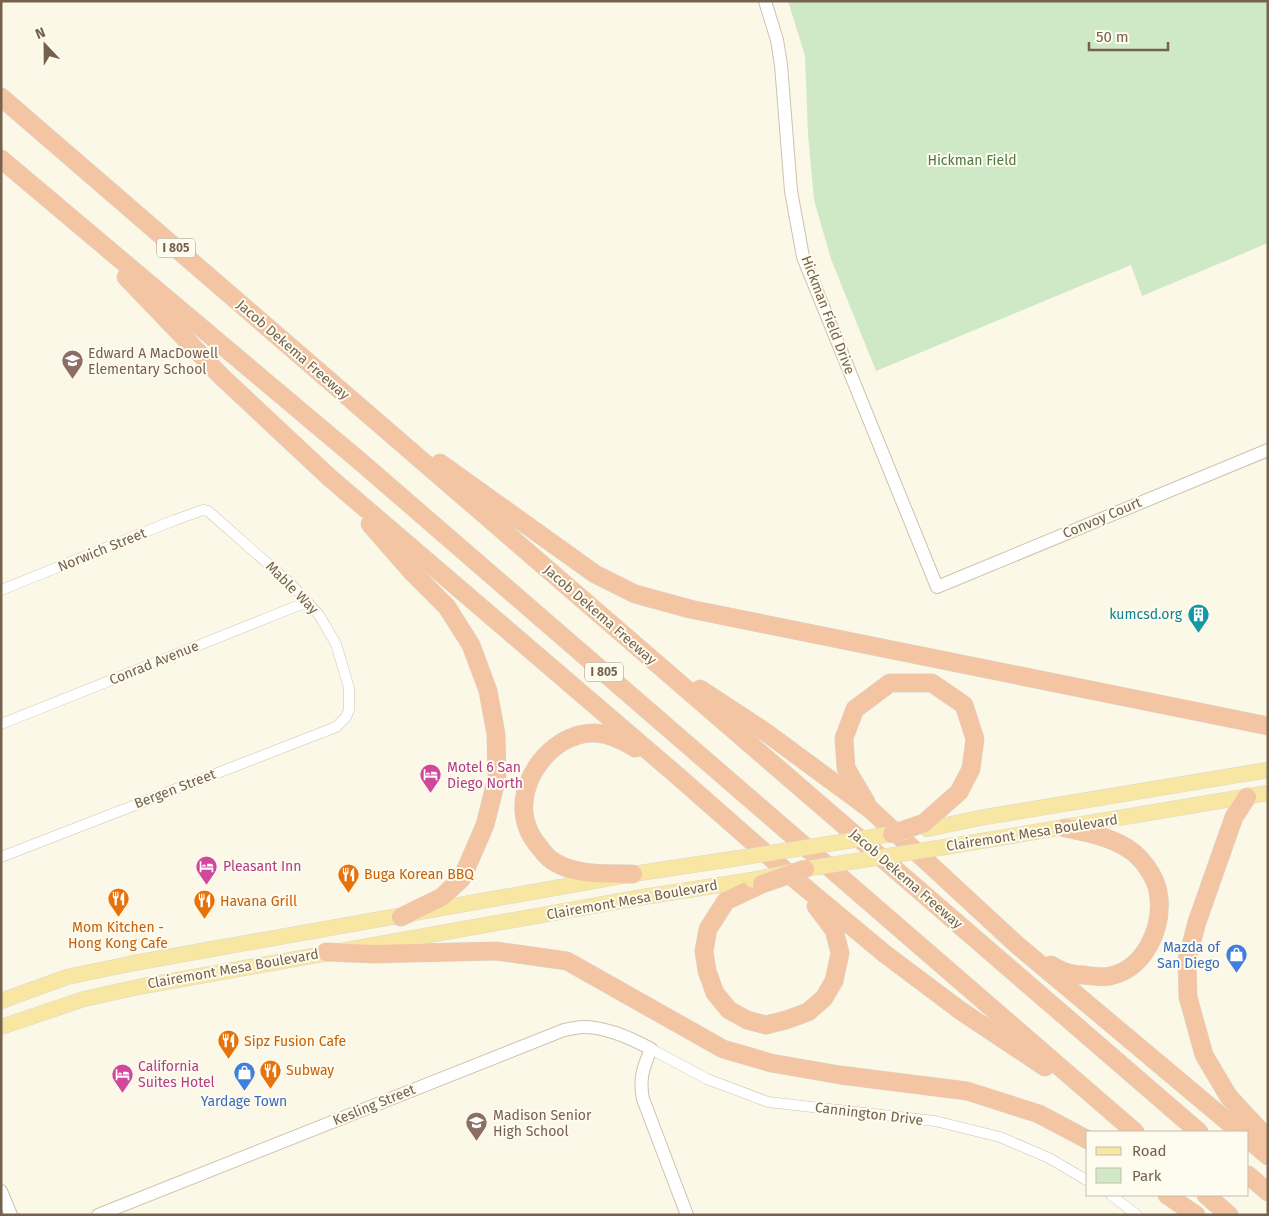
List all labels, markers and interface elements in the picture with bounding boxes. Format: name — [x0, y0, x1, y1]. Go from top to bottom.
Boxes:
north arrow — [20, 20, 70, 70]
scale bar — [1089, 20, 1168, 52]
text: N — [33, 24, 48, 43]
text: 50 m — [1096, 28, 1129, 46]
park label: Hickman Field — [927, 152, 1017, 169]
road number: I 805 — [157, 238, 195, 258]
street label: Hickman Field Drive — [798, 253, 858, 377]
street label: Jacob Dekema Freeway — [233, 296, 353, 404]
place label: Edward A MacDowell Elementary School — [88, 345, 218, 378]
school or university icon: Edward A MacDowell Elementary School — [60, 349, 84, 380]
street label: Convoy Court — [1060, 493, 1145, 542]
street label: Norwich Street — [55, 524, 150, 575]
street label: Mable Way — [262, 558, 322, 618]
street label: Jacob Dekema Freeway — [540, 561, 660, 669]
building icon: kumcsd.org — [1186, 602, 1210, 633]
place label: kumcsd.org — [1109, 606, 1183, 623]
street label: Conrad Avenue — [107, 637, 201, 689]
road number: I 805 — [585, 662, 623, 682]
place label: Motel 6 San Diego North — [447, 759, 523, 792]
hotel icon: Motel 6 San Diego North — [419, 763, 443, 794]
street label: Bergen Street — [132, 765, 219, 812]
street label: Clairemont Mesa Boulevard — [945, 811, 1119, 855]
street label: Jacob Dekema Freeway — [846, 825, 966, 933]
hotel icon: Pleasant Inn — [195, 854, 219, 885]
place label: Pleasant Inn — [223, 858, 302, 875]
restaurant icon: Buga Korean BBQ — [336, 862, 360, 893]
place label: Buga Korean BBQ — [364, 866, 474, 883]
street label: Clairemont Mesa Boulevard — [545, 877, 719, 923]
restaurant icon: Mom Kitchen - Hong Kong Cafe — [106, 887, 130, 918]
restaurant icon: Havana Grill — [192, 889, 216, 920]
place label: Havana Grill — [220, 893, 297, 910]
place label: Mom Kitchen - Hong Kong Cafe — [68, 919, 168, 952]
place label: Mazda of San Diego — [1157, 939, 1221, 972]
shop icon: Mazda of San Diego — [1224, 943, 1248, 974]
street label: Clairemont Mesa Boulevard — [146, 946, 320, 992]
restaurant icon: Sipz Fusion Cafe — [216, 1029, 240, 1060]
place label: Sipz Fusion Cafe — [244, 1033, 346, 1050]
place label: California Suites Hotel — [138, 1058, 215, 1091]
restaurant icon: Subway — [258, 1058, 282, 1089]
shop icon: Yardage Town — [232, 1061, 256, 1092]
hotel icon: California Suites Hotel — [110, 1062, 134, 1093]
place label: Subway — [286, 1062, 334, 1079]
street label: Kesling Street — [330, 1080, 419, 1129]
place label: Yardage Town — [201, 1093, 287, 1110]
street label: Cannington Drive — [814, 1099, 924, 1129]
place label: Madison Senior High School — [493, 1107, 592, 1140]
school or university icon: Madison Senior High School — [465, 1111, 489, 1142]
legend — [1086, 1131, 1249, 1196]
text: Road — [1132, 1142, 1167, 1160]
text: Park — [1132, 1167, 1162, 1185]

